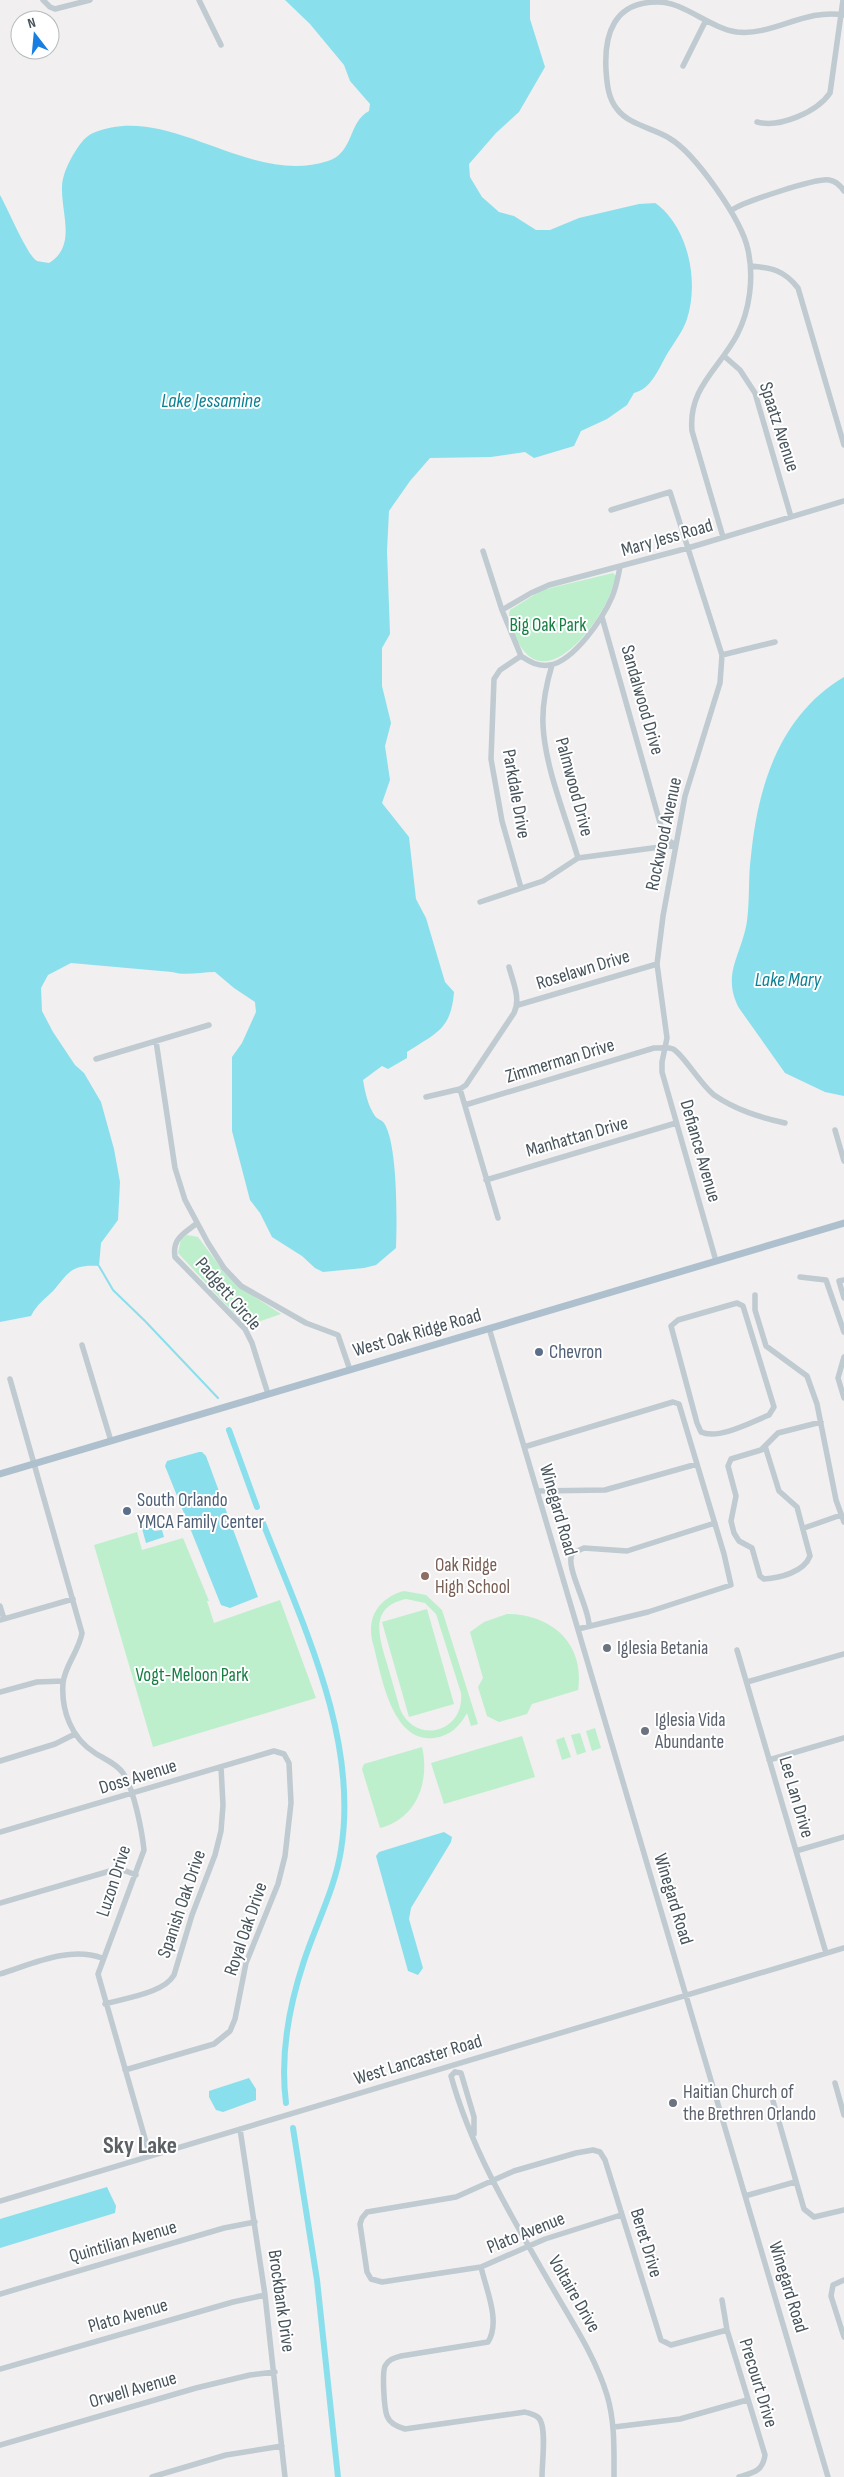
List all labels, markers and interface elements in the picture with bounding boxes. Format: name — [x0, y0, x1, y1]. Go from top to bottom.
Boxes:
north arrow — [10, 10, 60, 60]
text: N — [26, 14, 37, 32]
street label: Spaatz Avenue — [754, 379, 804, 475]
water label: Lake Jessamine — [161, 389, 261, 413]
street label: Mary Jess Road — [619, 514, 715, 562]
park label: Big Oak Park — [509, 614, 587, 637]
street label: Sandalwood Drive — [615, 643, 669, 757]
street label: Palmwood Drive — [550, 735, 598, 839]
street label: Parkdale Drive — [497, 748, 535, 840]
street label: Rockwood Avenue — [641, 775, 687, 893]
street label: Roselawn Drive — [533, 945, 633, 995]
water label: Lake Mary — [755, 968, 823, 992]
street label: Zimmerman Drive — [503, 1034, 617, 1088]
street label: Defiance Avenue — [674, 1097, 726, 1205]
street label: Manhattan Drive — [523, 1111, 631, 1163]
street label: Padgett Circle — [190, 1253, 266, 1335]
street label: West Oak Ridge Road — [350, 1304, 484, 1362]
place label: Chevron — [549, 1341, 602, 1364]
marker: Chevron — [533, 1346, 545, 1358]
street label: Winegard Road — [534, 1462, 582, 1558]
place label: South Orlando YMCA Family Center — [137, 1489, 265, 1534]
marker: South Orlando YMCA Family Center — [121, 1505, 133, 1517]
place label: Oak Ridge High School — [435, 1554, 510, 1599]
marker: Oak Ridge High School — [419, 1570, 431, 1582]
place label: Iglesia Betania — [617, 1637, 708, 1660]
marker: Iglesia Betania — [601, 1642, 613, 1654]
park label: Vogt-Meloon Park — [135, 1664, 249, 1687]
place label: Iglesia Vida Abundante — [654, 1709, 726, 1754]
marker: Iglesia Vida Abundante — [639, 1725, 651, 1737]
street label: Doss Avenue — [96, 1754, 180, 1800]
street label: Lee Lan Drive — [773, 1754, 819, 1840]
street label: Luzon Drive — [92, 1842, 136, 1920]
street label: Spanish Oak Drive — [153, 1847, 211, 1961]
street label: Winegard Road — [648, 1851, 698, 1947]
street label: Royal Oak Drive — [219, 1879, 273, 1979]
street label: West Lancaster Road — [351, 2030, 485, 2090]
place label: Haitian Church of the Brethren Orlando — [683, 2081, 816, 2126]
marker: Haitian Church of the Brethren Orlando — [667, 2097, 679, 2109]
district label: Sky Lake — [103, 2131, 177, 2160]
street label: Beret Drive — [625, 2206, 667, 2280]
street label: Plato Avenue — [484, 2207, 568, 2259]
street label: Quintilian Avenue — [67, 2216, 179, 2268]
street label: Winegard Road — [763, 2239, 813, 2335]
street label: Brockbank Drive — [262, 2248, 300, 2354]
street label: Voltaire Drive — [543, 2251, 605, 2337]
street label: Plato Avenue — [85, 2294, 171, 2338]
street label: Precourt Drive — [734, 2336, 782, 2430]
street label: Orwell Avenue — [87, 2367, 179, 2413]

